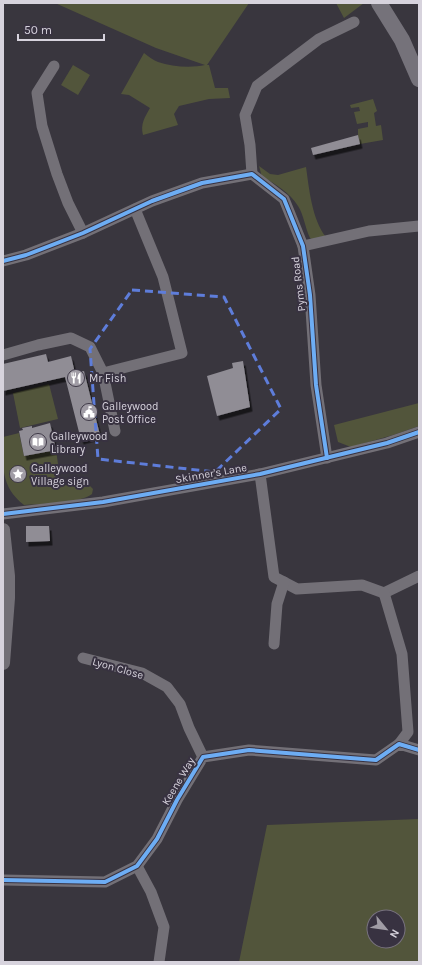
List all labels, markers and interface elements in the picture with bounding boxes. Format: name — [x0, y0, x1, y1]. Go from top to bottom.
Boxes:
scale bar — [18, 16, 104, 42]
text: 50 m — [24, 23, 52, 37]
street label: Pyms Road — [289, 256, 308, 312]
restaurant icon: Mr Fish — [66, 368, 86, 388]
place label: Mr Fish — [89, 372, 126, 385]
place label: Galleywood Post Office — [102, 400, 159, 426]
public building icon: Galleywood Post Office — [79, 402, 99, 422]
place label: Galleywood Library — [51, 430, 108, 456]
library icon: Galleywood Library — [28, 432, 48, 452]
street label: Skinner's Lane — [174, 461, 248, 486]
place label: Galleywood Village sign — [31, 462, 89, 488]
place icon: Galleywood Village sign — [8, 464, 28, 484]
street label: Lyon Close — [91, 655, 145, 682]
street label: Keene Way — [159, 755, 198, 808]
north arrow — [366, 909, 406, 949]
text: N — [387, 927, 402, 940]

